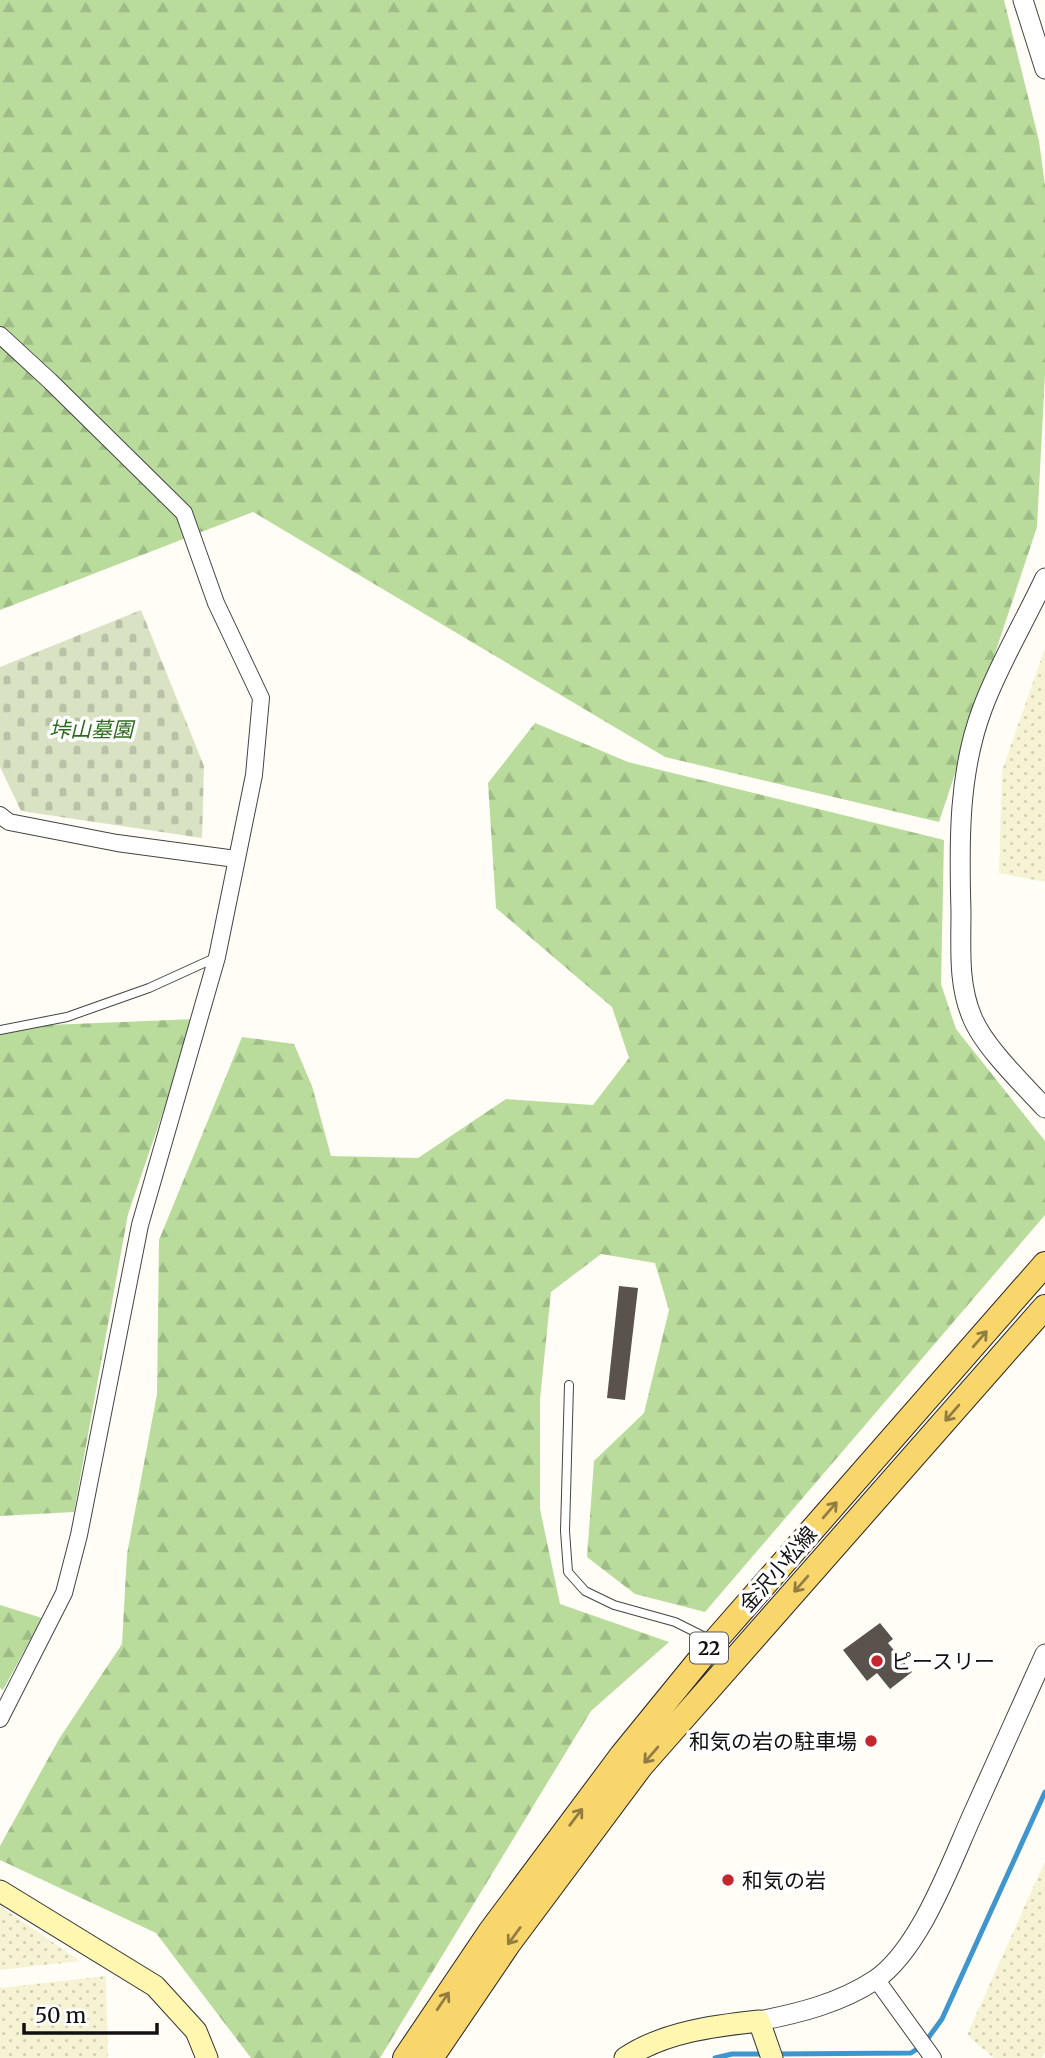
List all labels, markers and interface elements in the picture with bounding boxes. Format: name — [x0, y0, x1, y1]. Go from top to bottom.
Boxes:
park label: 垰山墓園 — [49, 716, 136, 743]
one-way arrow — [972, 1330, 988, 1348]
one-way arrow — [944, 1404, 960, 1422]
one-way arrow — [822, 1502, 839, 1519]
street label: 金沢小松線 — [733, 1521, 823, 1617]
one-way arrow — [793, 1575, 809, 1593]
road number: 22 — [690, 1632, 728, 1664]
place label: ピースリー — [891, 1648, 995, 1675]
marker: ピースリー — [869, 1653, 885, 1669]
place label: 和気の岩の駐車場 — [689, 1728, 857, 1755]
marker: 和気の岩の駐車場 — [863, 1733, 879, 1749]
one-way arrow — [643, 1746, 659, 1764]
one-way arrow — [569, 1808, 583, 1827]
place label: 和気の岩 — [742, 1867, 826, 1894]
marker: 和気の岩 — [720, 1872, 736, 1888]
one-way arrow — [506, 1926, 521, 1945]
scale bar — [24, 1992, 158, 2036]
one-way arrow — [436, 1992, 450, 2011]
text: 50 m — [35, 2002, 86, 2029]

